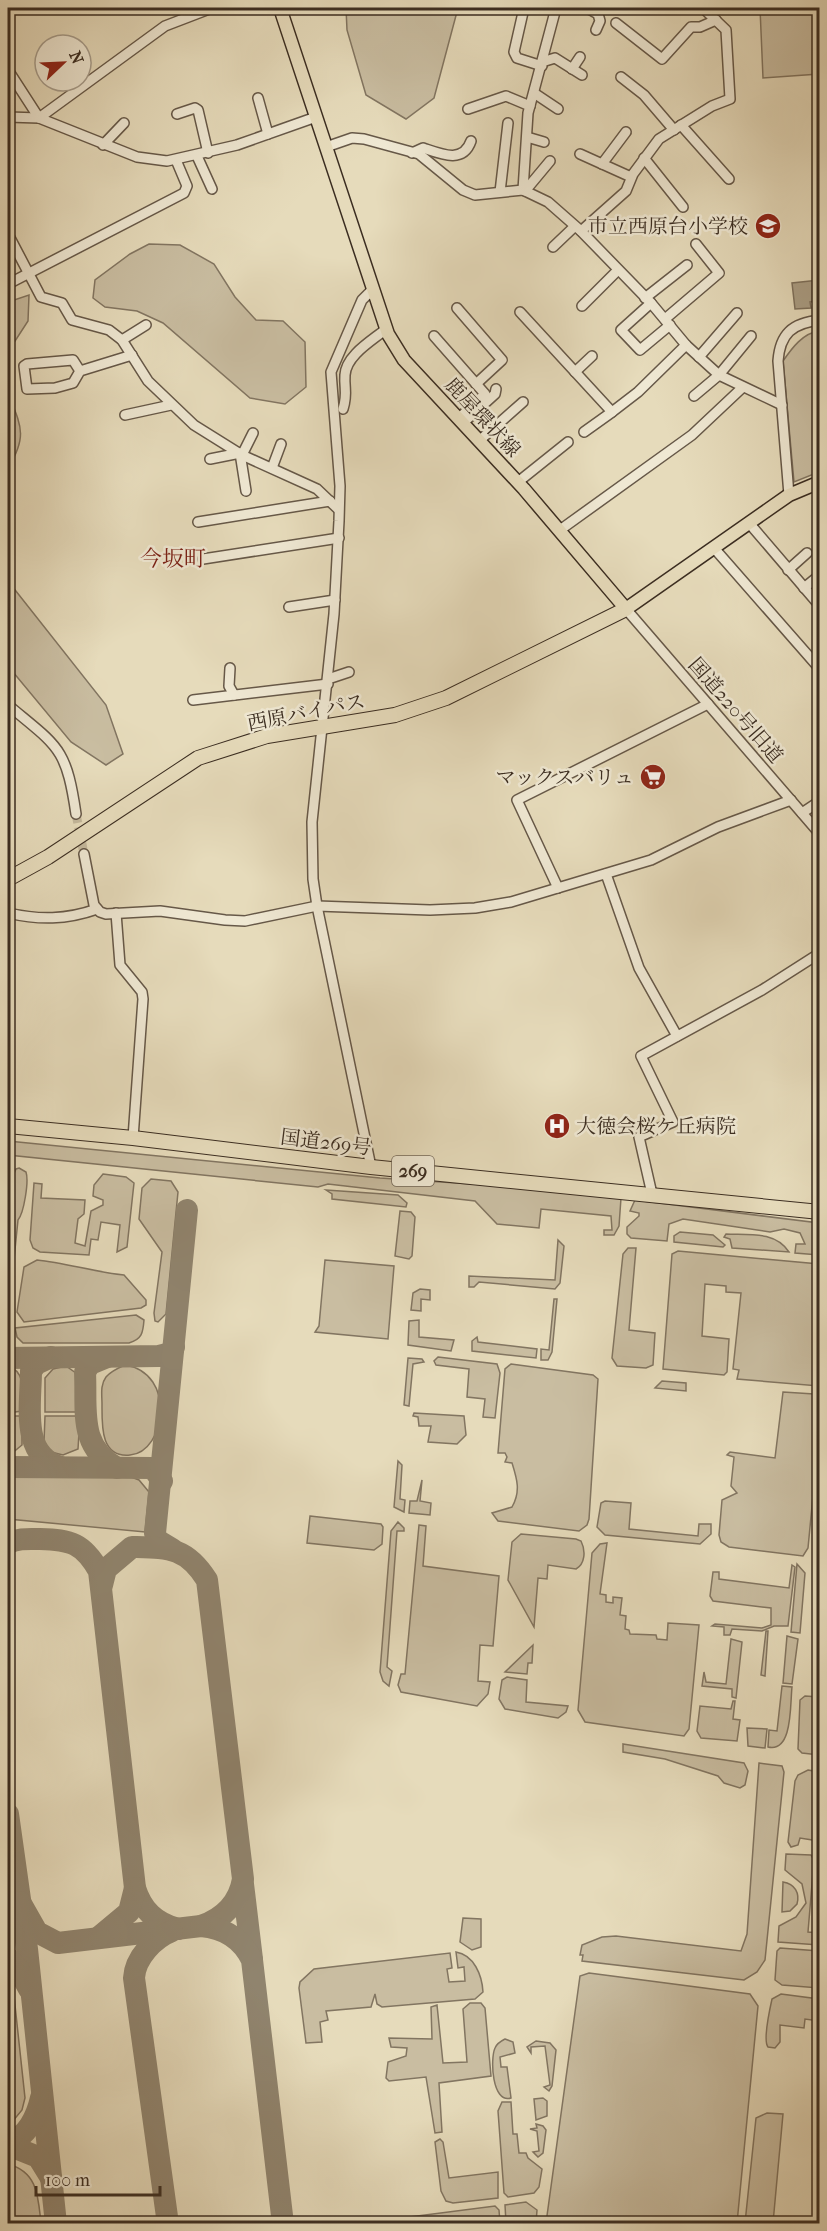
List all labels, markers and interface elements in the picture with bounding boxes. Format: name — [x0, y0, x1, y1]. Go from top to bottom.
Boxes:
north arrow — [33, 33, 93, 93]
text: N — [65, 48, 88, 67]
school or university icon: 市立西原台小学校 — [753, 211, 783, 241]
place label: 市立西原台小学校 — [588, 215, 748, 238]
street label: 鹿屋環状線 — [440, 373, 525, 462]
district label: 今坂町 — [140, 546, 206, 572]
street label: 国道220号旧道 — [684, 653, 787, 768]
street label: 西原バイパス — [245, 690, 367, 735]
supermarket icon: マックスバリュ — [638, 762, 668, 792]
place label: マックスバリュ — [496, 766, 634, 789]
hospital icon: 大徳会桜ケ丘病院 — [542, 1111, 572, 1141]
place label: 大徳会桜ケ丘病院 — [576, 1115, 736, 1138]
street label: 国道269号 — [279, 1125, 373, 1159]
road number: 269 — [392, 1156, 434, 1186]
scale bar — [36, 2159, 160, 2197]
text: 100 m — [45, 2170, 90, 2191]

